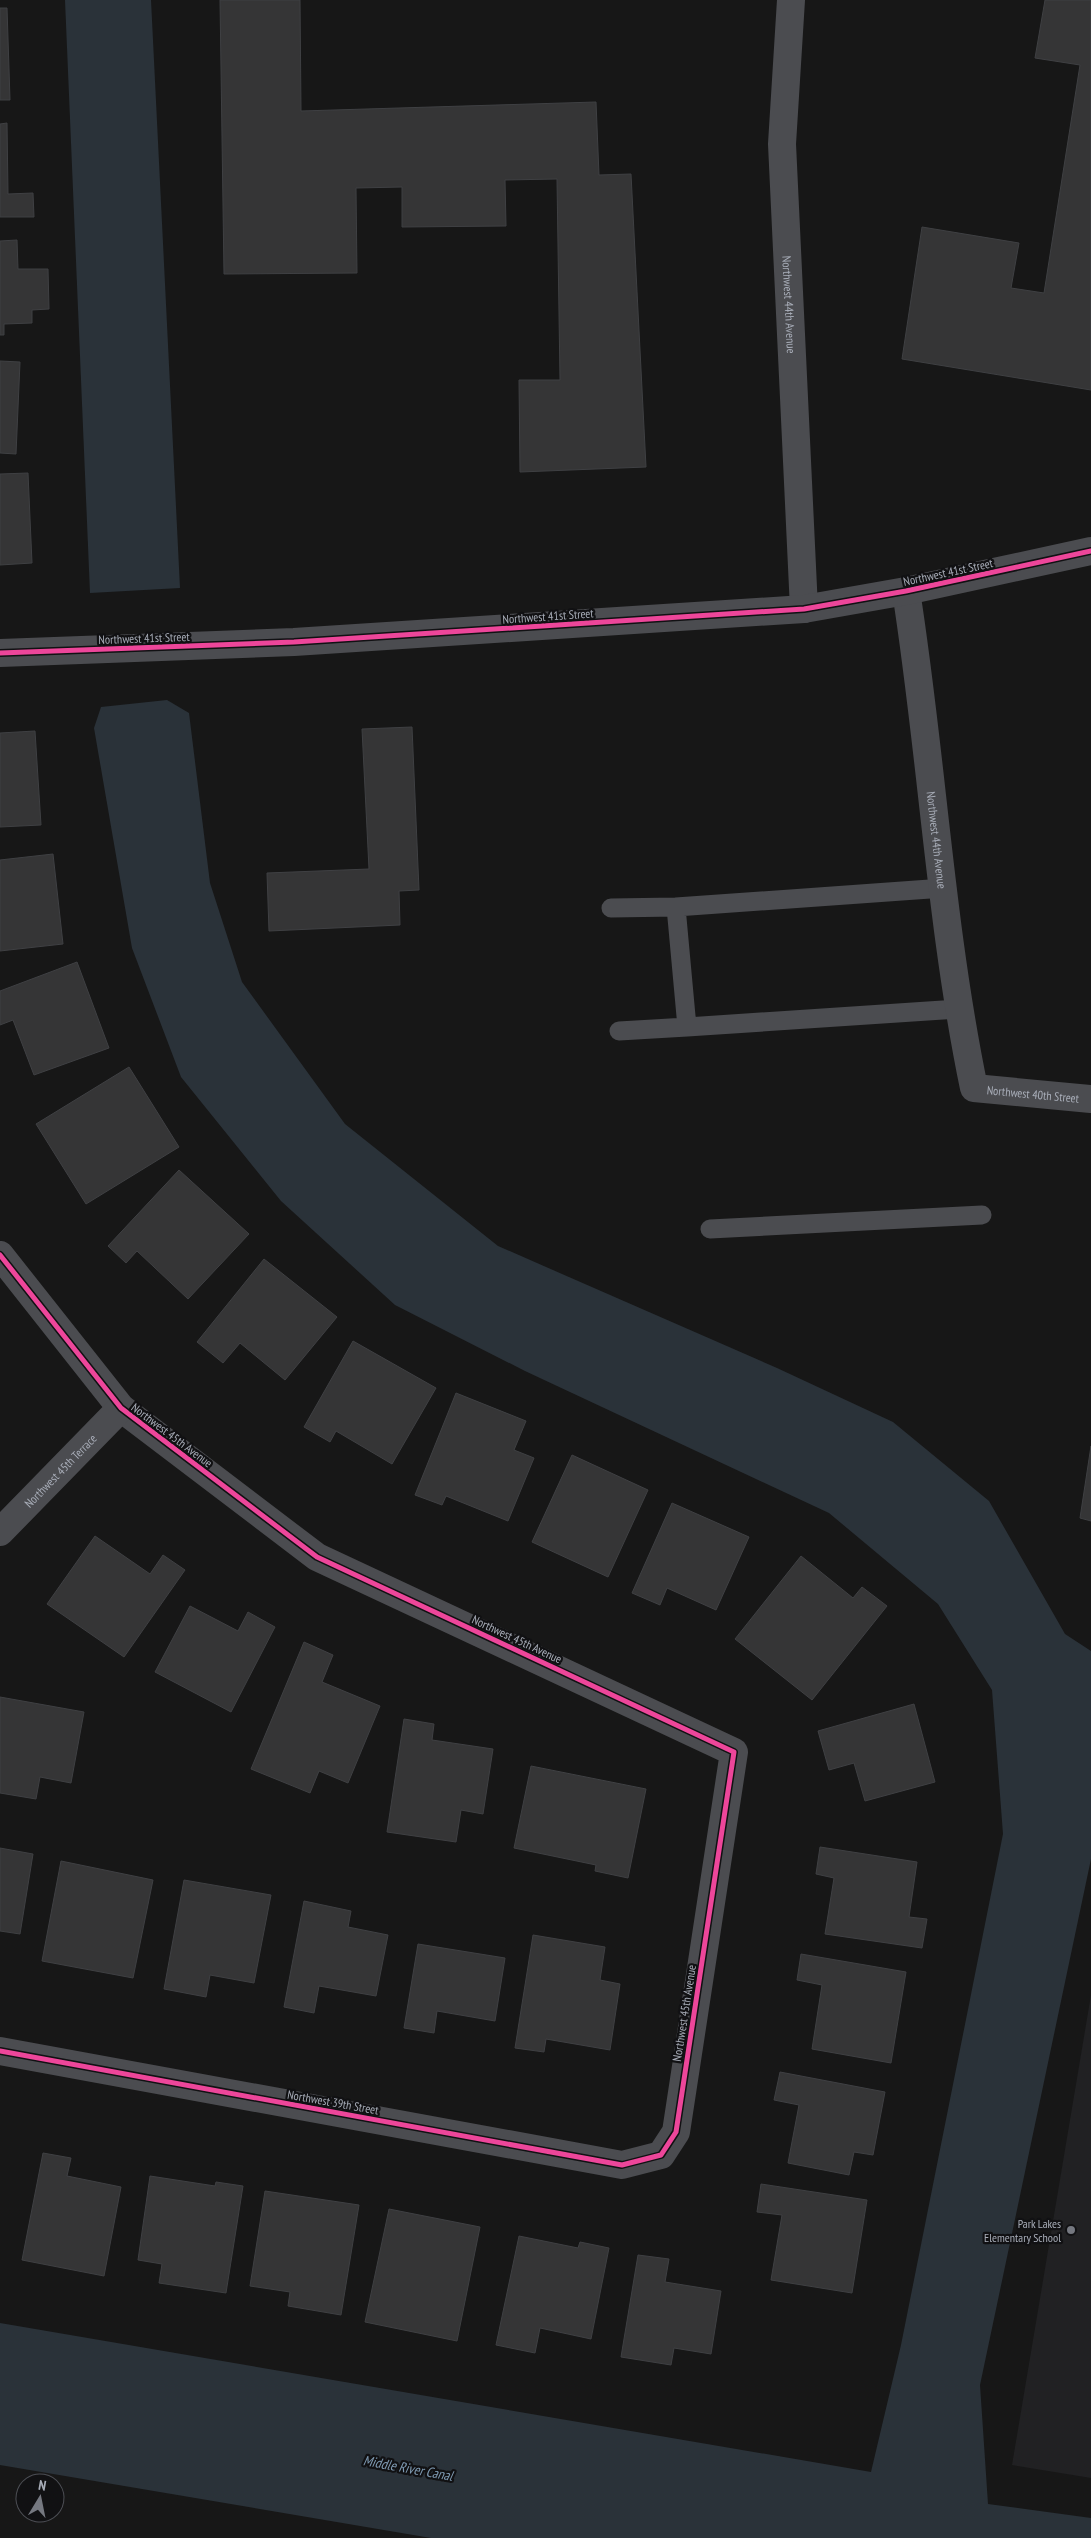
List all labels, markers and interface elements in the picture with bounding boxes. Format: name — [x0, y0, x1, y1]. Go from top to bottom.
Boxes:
street label: Northwest 44th Avenue — [780, 255, 799, 354]
street label: Northwest 41st Street — [902, 555, 995, 589]
street label: Northwest 41st Street — [502, 605, 595, 627]
street label: Northwest 41st Street — [98, 629, 191, 647]
street label: Northwest 44th Avenue — [924, 791, 950, 890]
street label: Northwest 40th Street — [986, 1082, 1080, 1105]
street label: Northwest 45th Avenue — [129, 1400, 216, 1470]
street label: Northwest 45th Terrace — [21, 1431, 99, 1510]
street label: Northwest 45th Avenue — [470, 1612, 564, 1666]
street label: Northwest 45th Avenue — [669, 1964, 699, 2062]
street label: Northwest 39th Street — [286, 2087, 380, 2118]
place label: Park Lakes Elementary School — [984, 2216, 1061, 2245]
marker: Park Lakes Elementary School — [1065, 2224, 1077, 2236]
water label: Middle River Canal — [362, 2451, 456, 2485]
north arrow — [15, 2473, 65, 2523]
text: N — [37, 2476, 48, 2495]

